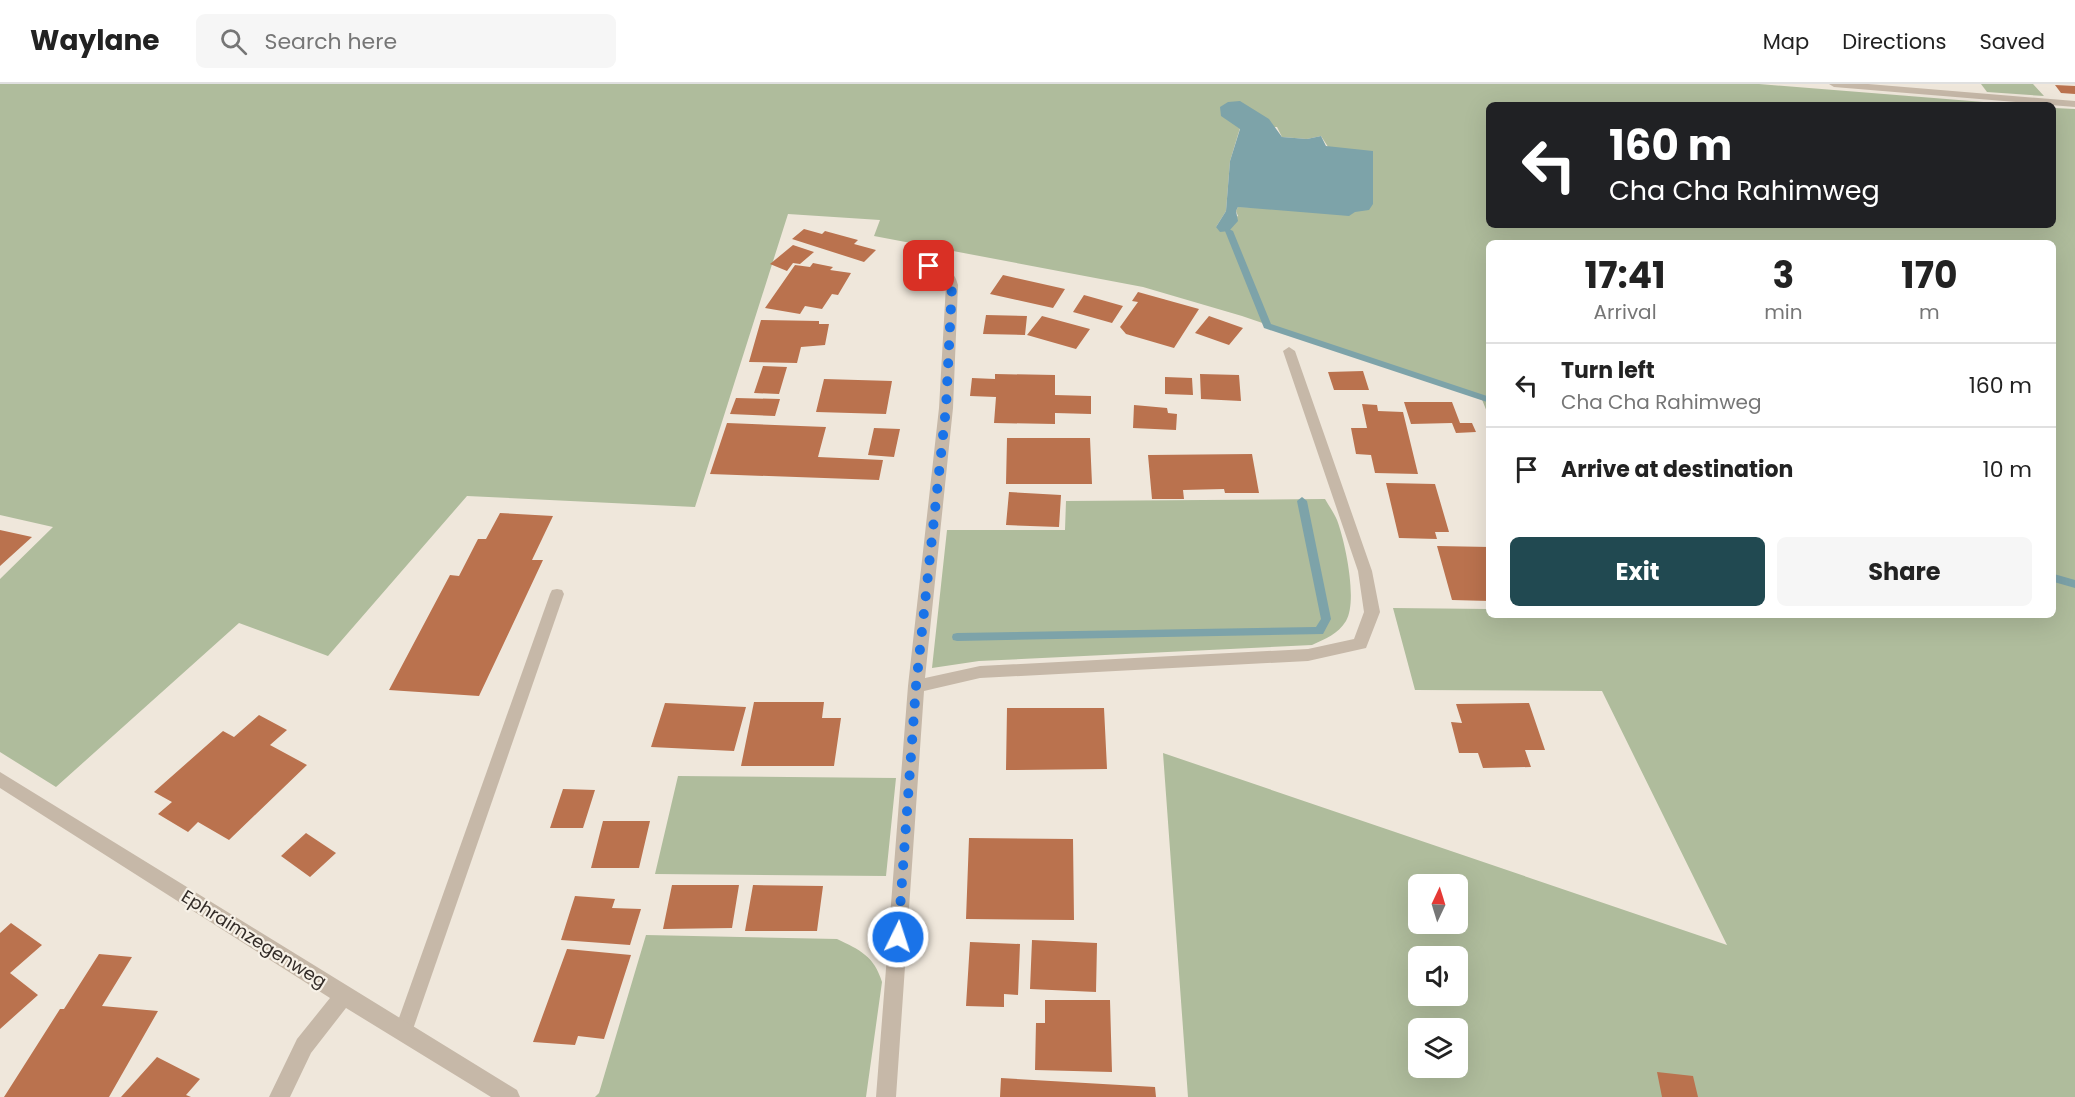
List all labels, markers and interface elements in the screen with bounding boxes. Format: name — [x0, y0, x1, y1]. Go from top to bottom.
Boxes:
search box — [196, 14, 616, 68]
text: Waylane — [30, 21, 160, 60]
icon: search — [217, 25, 250, 58]
text: Search here — [265, 26, 397, 57]
text: Map — [1763, 27, 1809, 56]
text: Directions — [1842, 27, 1946, 56]
text: Saved — [1979, 27, 2045, 56]
text: 160 m — [1609, 116, 1732, 175]
icon: left — [1510, 126, 1588, 204]
text: Cha Cha Rahimweg — [1609, 172, 1880, 209]
pin — [903, 240, 954, 291]
icon: arrive — [912, 249, 945, 282]
text: 17:41 — [1585, 250, 1666, 301]
text: 3 — [1772, 250, 1794, 301]
text: 170 — [1901, 250, 1957, 301]
text: Arrival — [1594, 298, 1657, 326]
text: min — [1764, 298, 1802, 326]
text: m — [1919, 298, 1940, 326]
text: Turn left — [1561, 355, 1655, 386]
icon: left — [1510, 369, 1543, 402]
text: 160 m — [1969, 370, 2032, 401]
text: Cha Cha Rahimweg — [1561, 388, 1762, 416]
icon: arrive — [1510, 453, 1543, 486]
text: Arrive at destination — [1561, 454, 1793, 485]
text: 10 m — [1983, 454, 2032, 485]
button: Exit — [1510, 537, 1765, 606]
button: Share — [1777, 537, 2032, 606]
north arrow — [1408, 874, 1468, 934]
map controls — [1408, 874, 1468, 1078]
street label: Ephraimzegenweg — [177, 884, 332, 993]
position arrow — [866, 905, 930, 969]
button: sound — [1408, 946, 1468, 1006]
button: layers — [1408, 1018, 1468, 1078]

